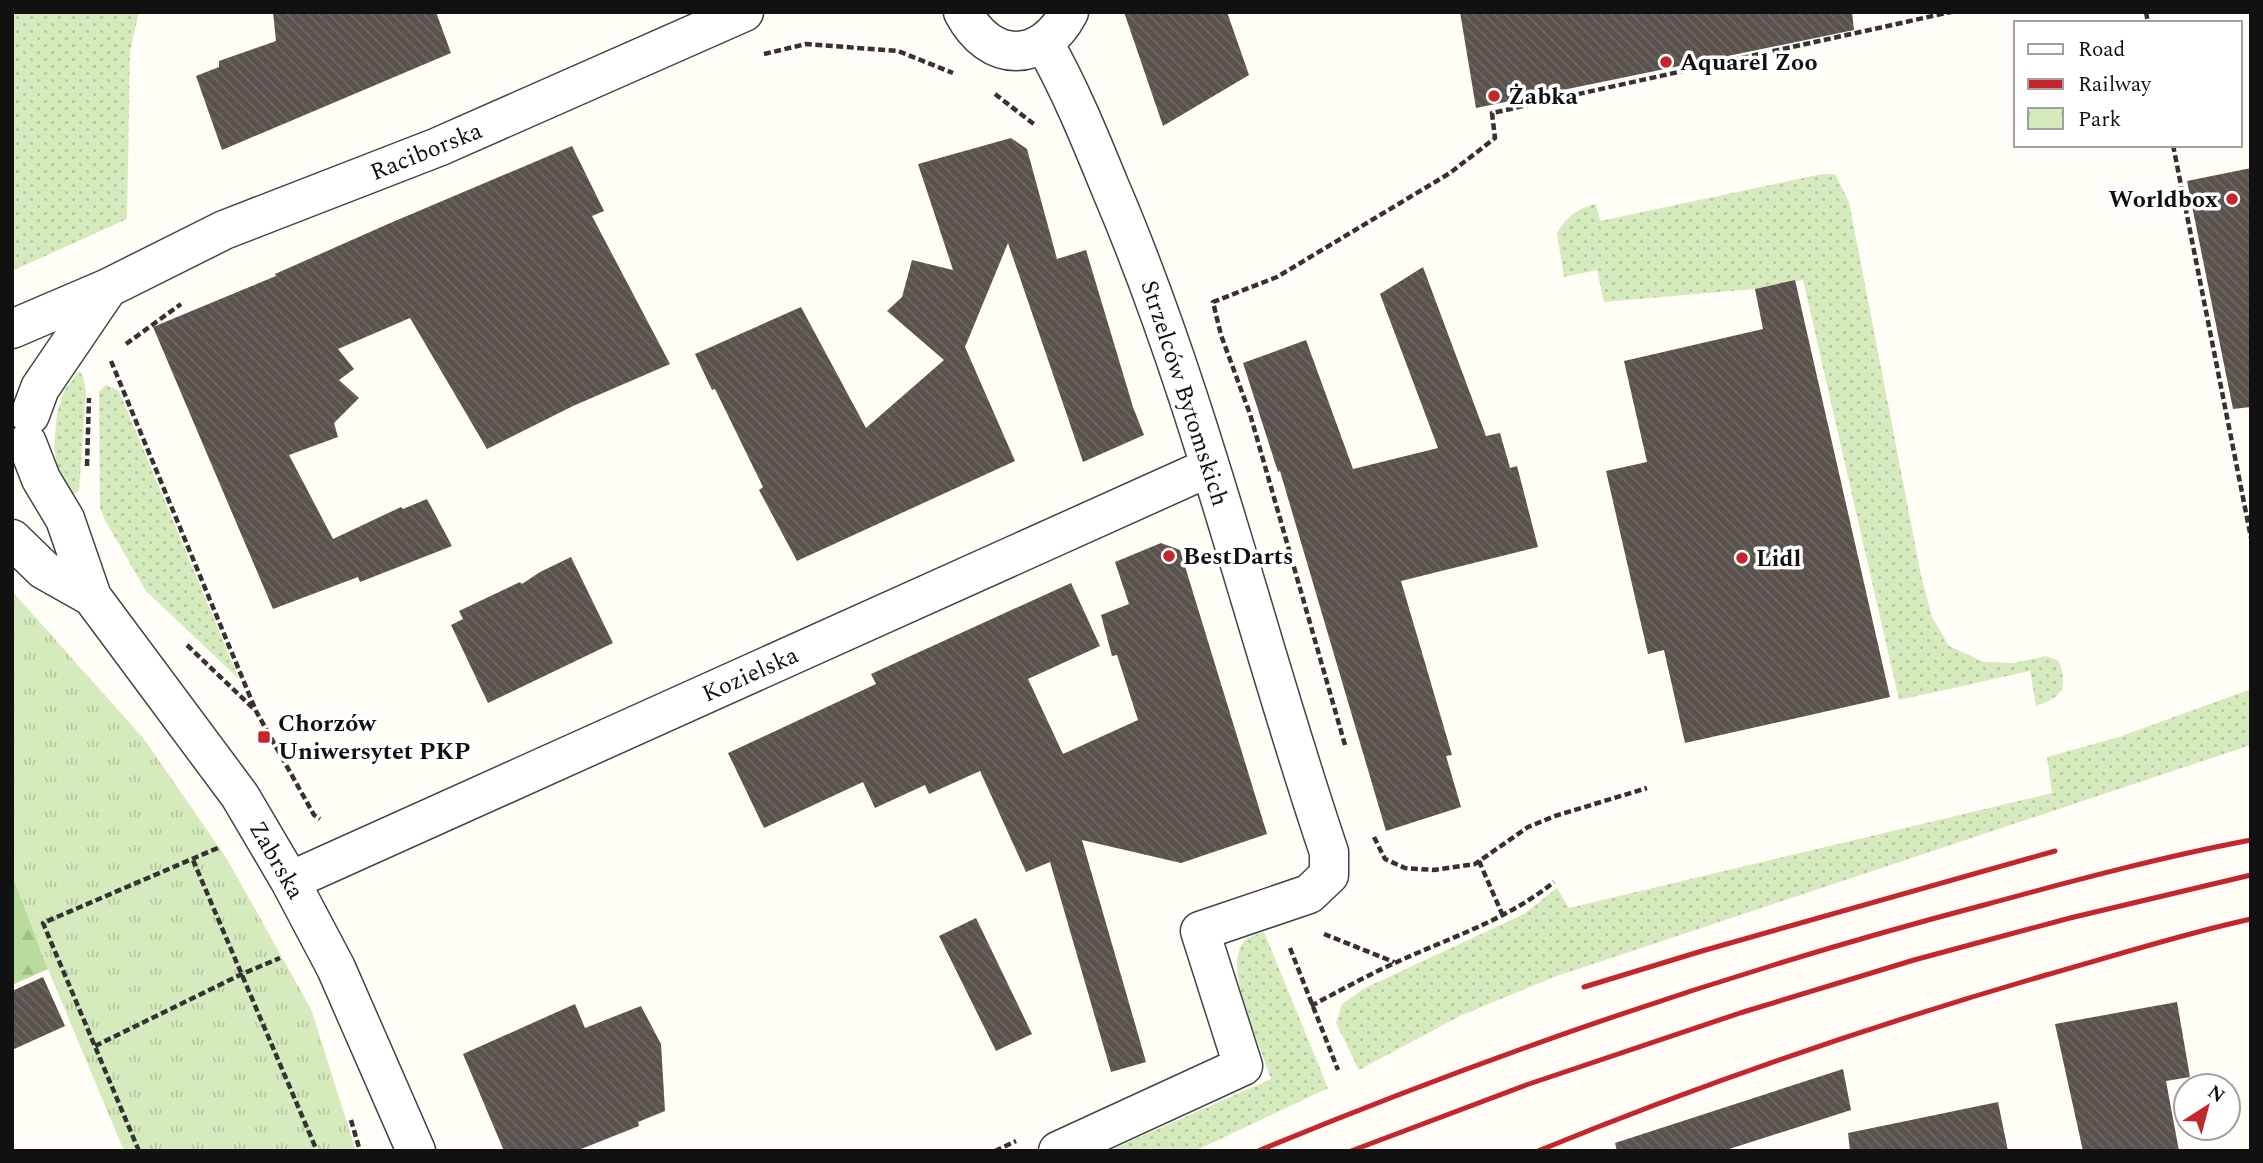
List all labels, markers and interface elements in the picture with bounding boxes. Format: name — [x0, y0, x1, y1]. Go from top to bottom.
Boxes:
legend — [2014, 21, 2242, 147]
text: Road — [2078, 34, 2125, 66]
place label: Aquarel Zoo — [1680, 45, 1818, 81]
marker: Aquarel Zoo — [1658, 54, 1674, 70]
text: Railway — [2078, 69, 2152, 101]
place label: Żabka — [1508, 79, 1578, 115]
marker: Żabka — [1486, 88, 1502, 104]
text: Park — [2078, 104, 2122, 136]
street label: Raciborska — [365, 113, 488, 191]
place label: Worldbox — [2108, 182, 2218, 218]
marker: Worldbox — [2224, 191, 2240, 207]
street label: Strzelców Bytomskich — [1131, 276, 1238, 511]
place label: BestDarts — [1183, 539, 1293, 575]
place label: Lidl — [1756, 541, 1802, 577]
marker: BestDarts — [1161, 548, 1177, 564]
marker: Lidl — [1734, 550, 1750, 566]
street label: Kozielska — [696, 638, 805, 712]
place label: Chorzów Uniwersytet PKP — [278, 706, 470, 770]
marker: Chorzów Uniwersytet PKP — [256, 729, 272, 745]
street label: Zabrska — [239, 815, 313, 907]
north arrow — [2172, 1072, 2242, 1142]
text: N — [2201, 1078, 2231, 1111]

